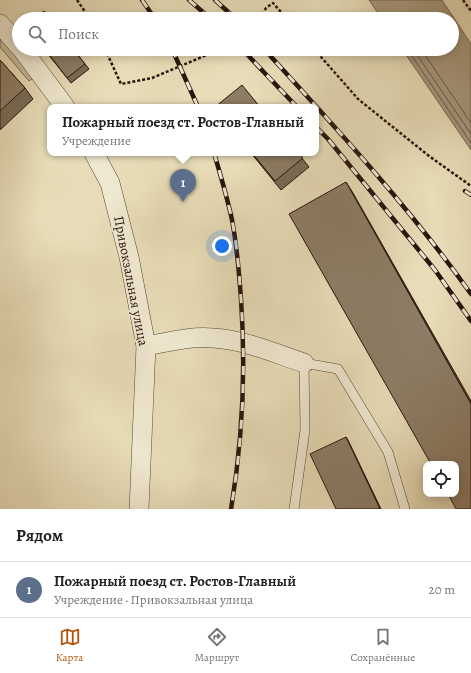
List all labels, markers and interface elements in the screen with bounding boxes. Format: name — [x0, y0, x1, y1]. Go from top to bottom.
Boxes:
search box — [12, 12, 459, 56]
icon: search — [26, 23, 48, 45]
text: Поиск — [58, 24, 99, 44]
popup — [47, 104, 319, 156]
text: Пожарный поезд ст. Ростов-Главный — [62, 112, 304, 132]
text: Учреждение — [62, 132, 131, 149]
pin: 1 — [170, 169, 196, 202]
street label: Привокзальная улица — [109, 214, 153, 348]
your location — [212, 236, 232, 256]
map controls — [423, 461, 459, 497]
button: locate — [423, 461, 459, 497]
text: Рядом — [16, 524, 63, 547]
text: Пожарный поезд ст. Ростов-Главный — [54, 571, 296, 591]
text: 1 — [27, 581, 31, 598]
text: 20 m — [429, 581, 455, 598]
text: Учреждение · Привокзальная улица — [54, 591, 253, 608]
tab: Карта — [56, 626, 83, 665]
tab: Маршрут — [195, 626, 239, 665]
tab: Сохранённые — [350, 626, 415, 665]

